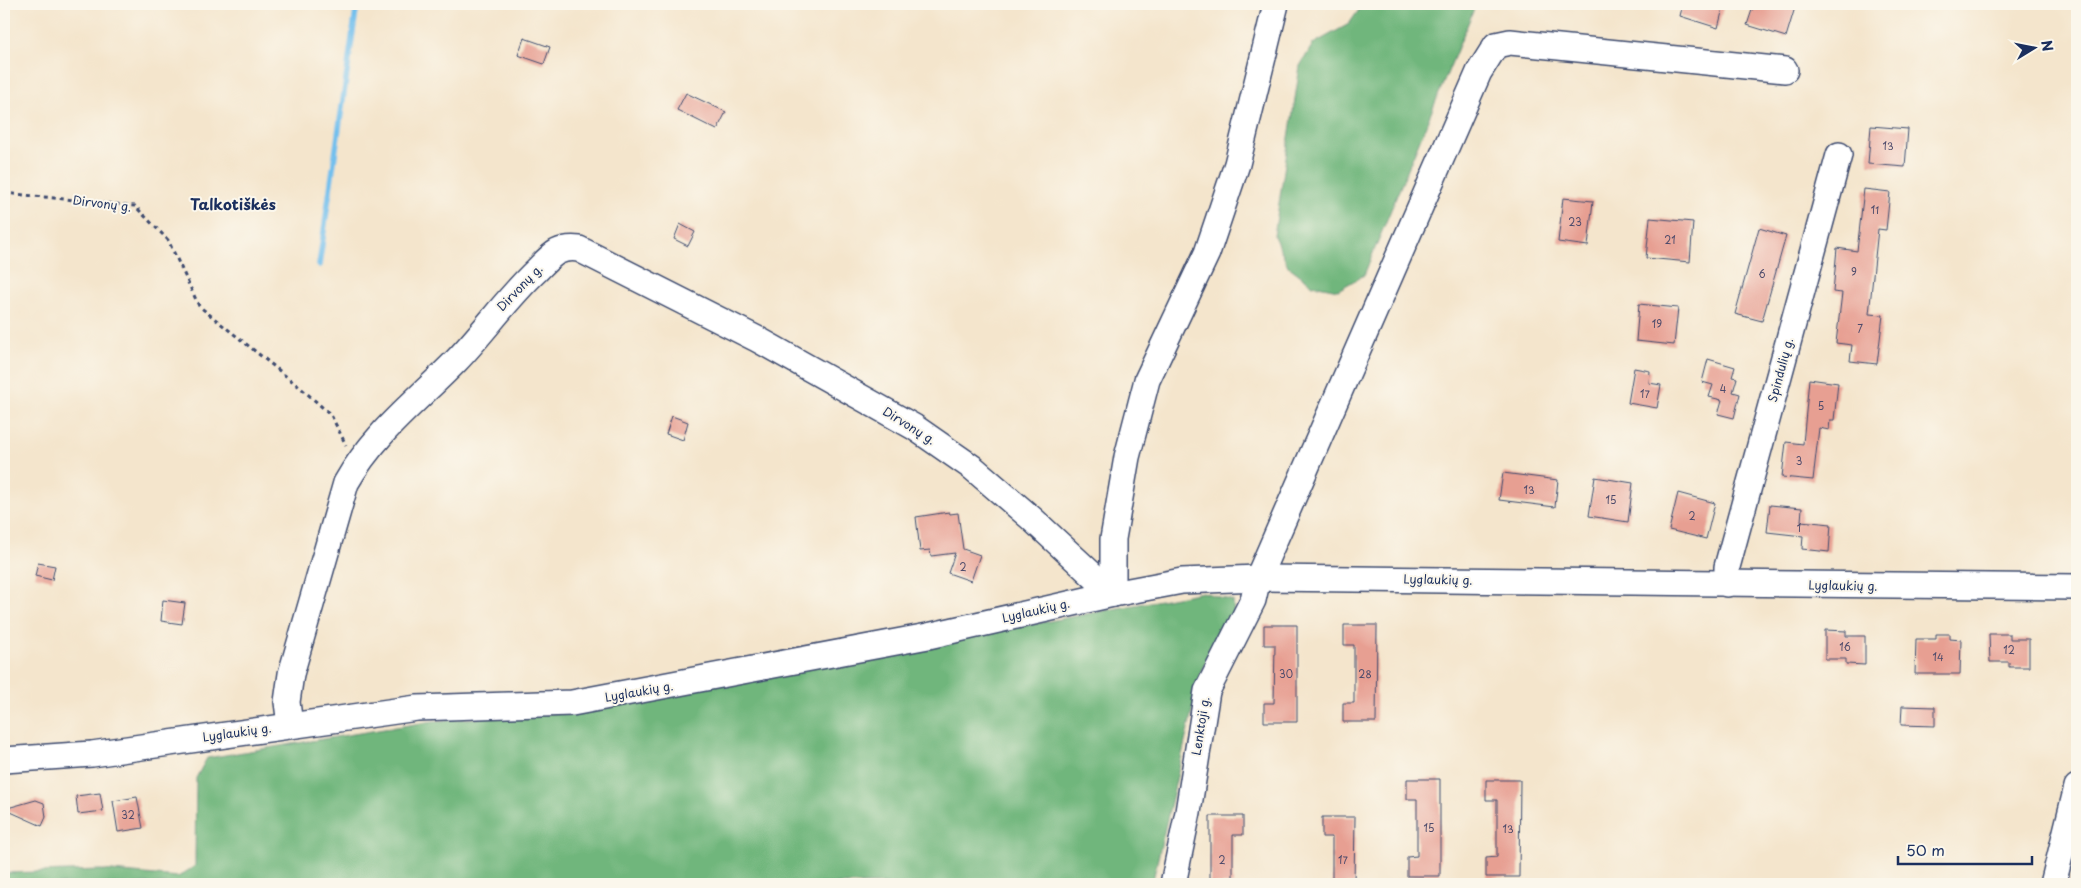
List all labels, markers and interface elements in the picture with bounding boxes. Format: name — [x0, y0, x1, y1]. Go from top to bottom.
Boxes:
north arrow — [2008, 22, 2058, 72]
text: N — [2036, 38, 2059, 53]
house number: 13 — [1882, 138, 1894, 153]
street label: Dirvonų g. — [72, 190, 133, 216]
district label: Talkotiškės — [190, 192, 276, 215]
house number: 11 — [1871, 202, 1879, 217]
house number: 23 — [1568, 214, 1582, 229]
house number: 21 — [1664, 232, 1676, 247]
street label: Dirvonų g. — [492, 260, 546, 315]
house number: 9 — [1851, 264, 1857, 279]
house number: 6 — [1758, 266, 1766, 281]
house number: 19 — [1652, 316, 1662, 331]
house number: 7 — [1857, 321, 1863, 336]
street label: Spindulių g. — [1763, 336, 1797, 404]
house number: 4 — [1720, 381, 1727, 396]
house number: 17 — [1640, 386, 1651, 401]
house number: 5 — [1818, 398, 1824, 413]
street label: Dirvonų g. — [880, 402, 939, 448]
house number: 3 — [1796, 453, 1802, 468]
house number: 13 — [1523, 482, 1535, 497]
house number: 15 — [1606, 492, 1616, 507]
house number: 2 — [1688, 508, 1696, 523]
house number: 1 — [1797, 520, 1801, 535]
house number: 2 — [959, 559, 967, 574]
street label: Lyglaukių g. — [1403, 569, 1473, 589]
street label: Lyglaukių g. — [1808, 575, 1878, 595]
street label: Lyglaukių g. — [1000, 593, 1072, 627]
house number: 16 — [1839, 639, 1851, 654]
house number: 12 — [2003, 642, 2015, 657]
house number: 14 — [1932, 649, 1944, 664]
house number: 30 — [1279, 666, 1293, 681]
house number: 28 — [1358, 666, 1372, 681]
street label: Lyglaukių g. — [603, 676, 674, 706]
street label: Lenktoji g. — [1186, 695, 1214, 757]
street label: Lyglaukių g. — [201, 718, 272, 746]
house number: 32 — [121, 807, 135, 822]
house number: 15 — [1424, 820, 1434, 835]
house number: 13 — [1502, 821, 1514, 836]
scale bar — [1898, 833, 2032, 865]
text: 50 m — [1906, 838, 1945, 861]
house number: 2 — [1218, 852, 1226, 867]
house number: 17 — [1338, 852, 1349, 867]

